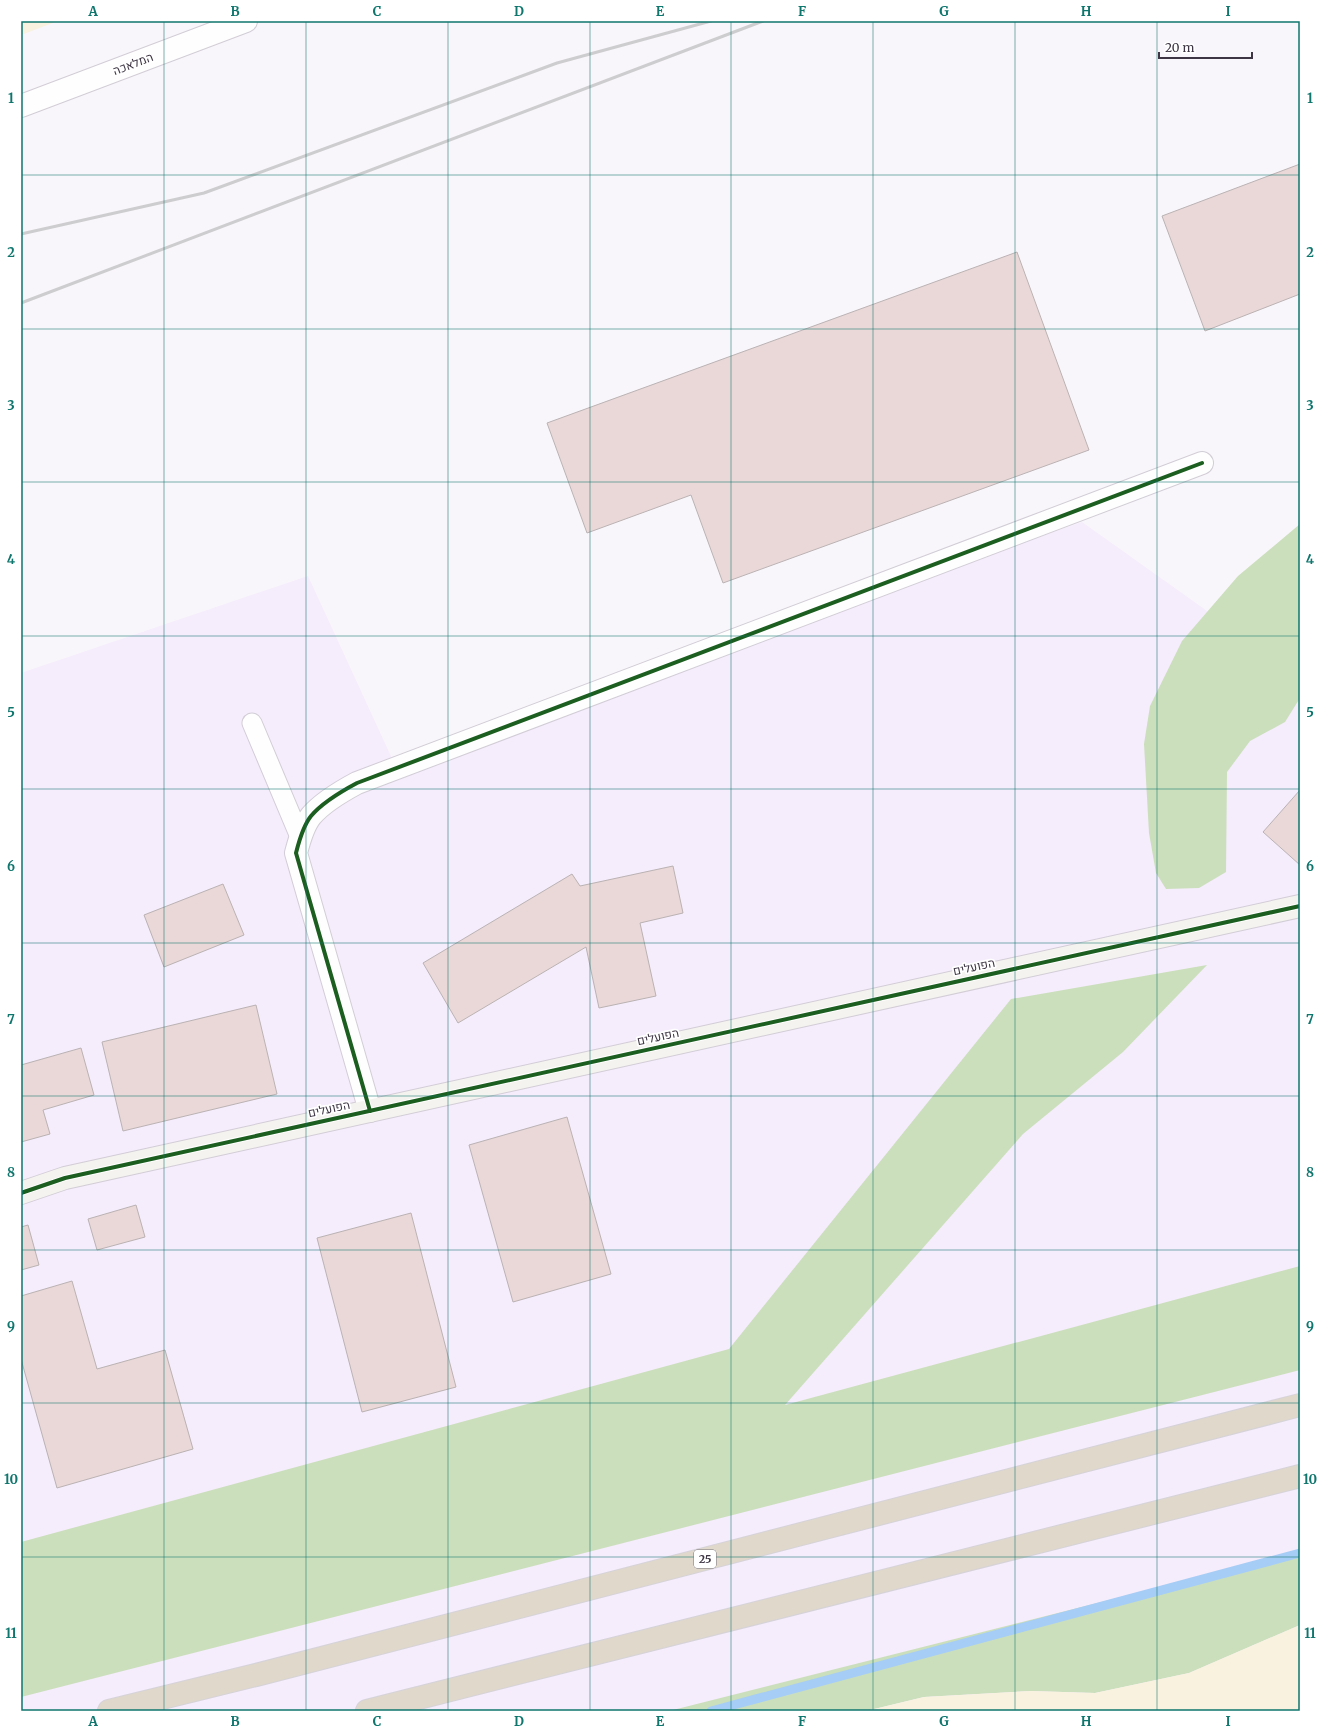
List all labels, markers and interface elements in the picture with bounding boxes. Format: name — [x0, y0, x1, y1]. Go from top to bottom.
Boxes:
text: A — [87, 3, 98, 20]
text: B — [230, 3, 240, 20]
text: C — [373, 3, 382, 20]
text: D — [514, 3, 524, 20]
text: E — [656, 3, 665, 20]
text: F — [798, 3, 806, 20]
text: G — [939, 3, 949, 20]
text: H — [1081, 3, 1092, 20]
text: I — [1225, 3, 1231, 20]
scale bar — [1159, 34, 1252, 60]
text: 20 m — [1165, 40, 1194, 55]
street label: המלאכה — [111, 49, 155, 78]
text: 1 — [8, 90, 14, 107]
text: 1 — [1307, 90, 1313, 107]
text: 2 — [7, 244, 15, 261]
text: 2 — [1306, 244, 1314, 261]
text: 3 — [7, 397, 15, 414]
text: 3 — [1306, 397, 1314, 414]
text: 4 — [7, 551, 16, 568]
text: 4 — [1306, 551, 1315, 568]
text: 5 — [7, 704, 15, 721]
text: 5 — [1306, 704, 1314, 721]
text: 6 — [7, 858, 15, 875]
text: 6 — [1306, 858, 1314, 875]
street label: הפועלים — [952, 955, 996, 978]
text: 7 — [7, 1011, 15, 1028]
text: 7 — [1306, 1011, 1314, 1028]
street label: הפועלים — [636, 1025, 680, 1048]
street label: הפועלים — [307, 1097, 351, 1120]
text: 8 — [7, 1164, 15, 1181]
text: 8 — [1306, 1164, 1314, 1181]
text: 9 — [7, 1318, 15, 1335]
text: 9 — [1306, 1318, 1314, 1335]
text: 10 — [4, 1471, 18, 1488]
text: 10 — [1303, 1471, 1317, 1488]
road number: 25 — [694, 1550, 716, 1568]
text: 11 — [5, 1625, 17, 1642]
text: 11 — [1304, 1625, 1316, 1642]
text: A — [87, 1713, 98, 1730]
text: B — [230, 1713, 240, 1730]
text: C — [373, 1713, 382, 1730]
text: D — [514, 1713, 524, 1730]
text: E — [656, 1713, 665, 1730]
text: F — [798, 1713, 806, 1730]
text: G — [939, 1713, 949, 1730]
text: H — [1081, 1713, 1092, 1730]
text: I — [1225, 1713, 1231, 1730]

